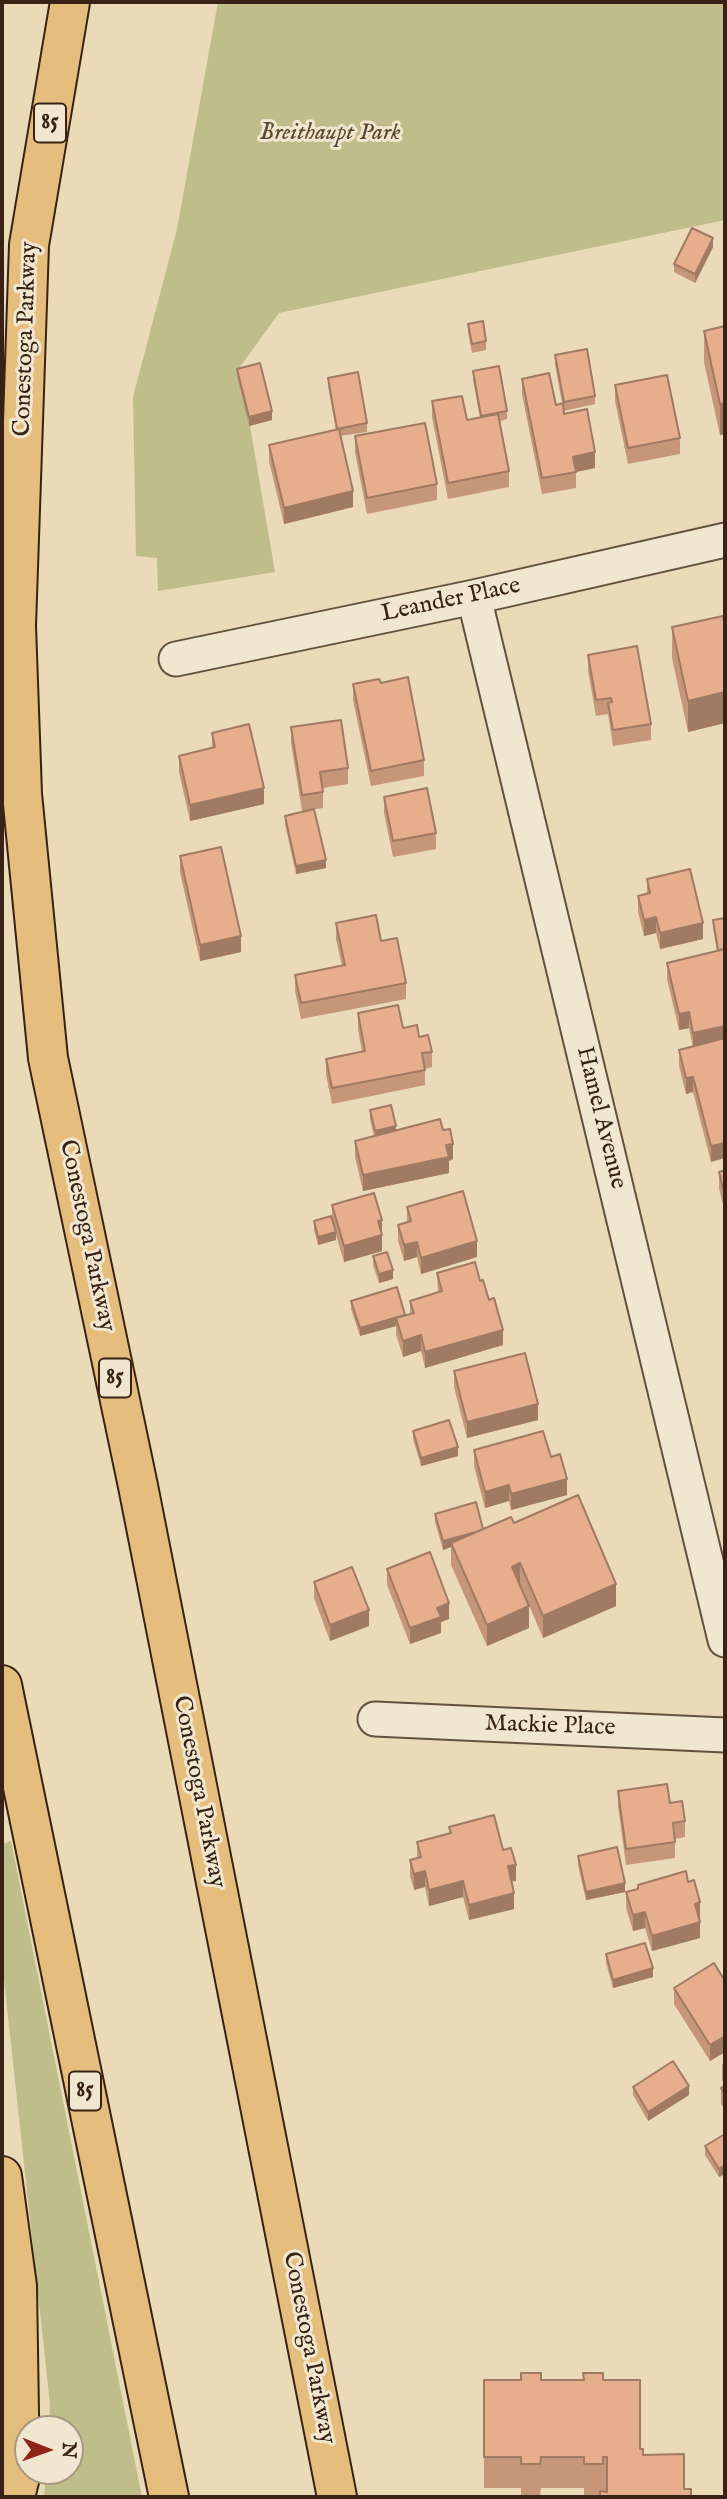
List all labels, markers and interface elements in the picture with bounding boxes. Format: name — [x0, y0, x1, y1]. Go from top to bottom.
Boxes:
road number: 85 — [34, 104, 66, 142]
park label: Breithaupt Park — [259, 120, 401, 148]
street label: Conestoga Parkway — [9, 241, 45, 437]
street label: Leander Place — [379, 572, 523, 630]
street label: Hamel Avenue — [568, 1044, 632, 1192]
street label: Conestoga Parkway — [52, 1138, 120, 1334]
road number: 85 — [99, 1358, 131, 1398]
street label: Conestoga Parkway — [165, 1693, 231, 1891]
street label: Mackie Place — [484, 1710, 616, 1744]
road number: 85 — [69, 2072, 101, 2110]
street label: Conestoga Parkway — [275, 2249, 341, 2447]
north arrow — [14, 2415, 84, 2485]
text: N — [56, 2442, 80, 2459]

